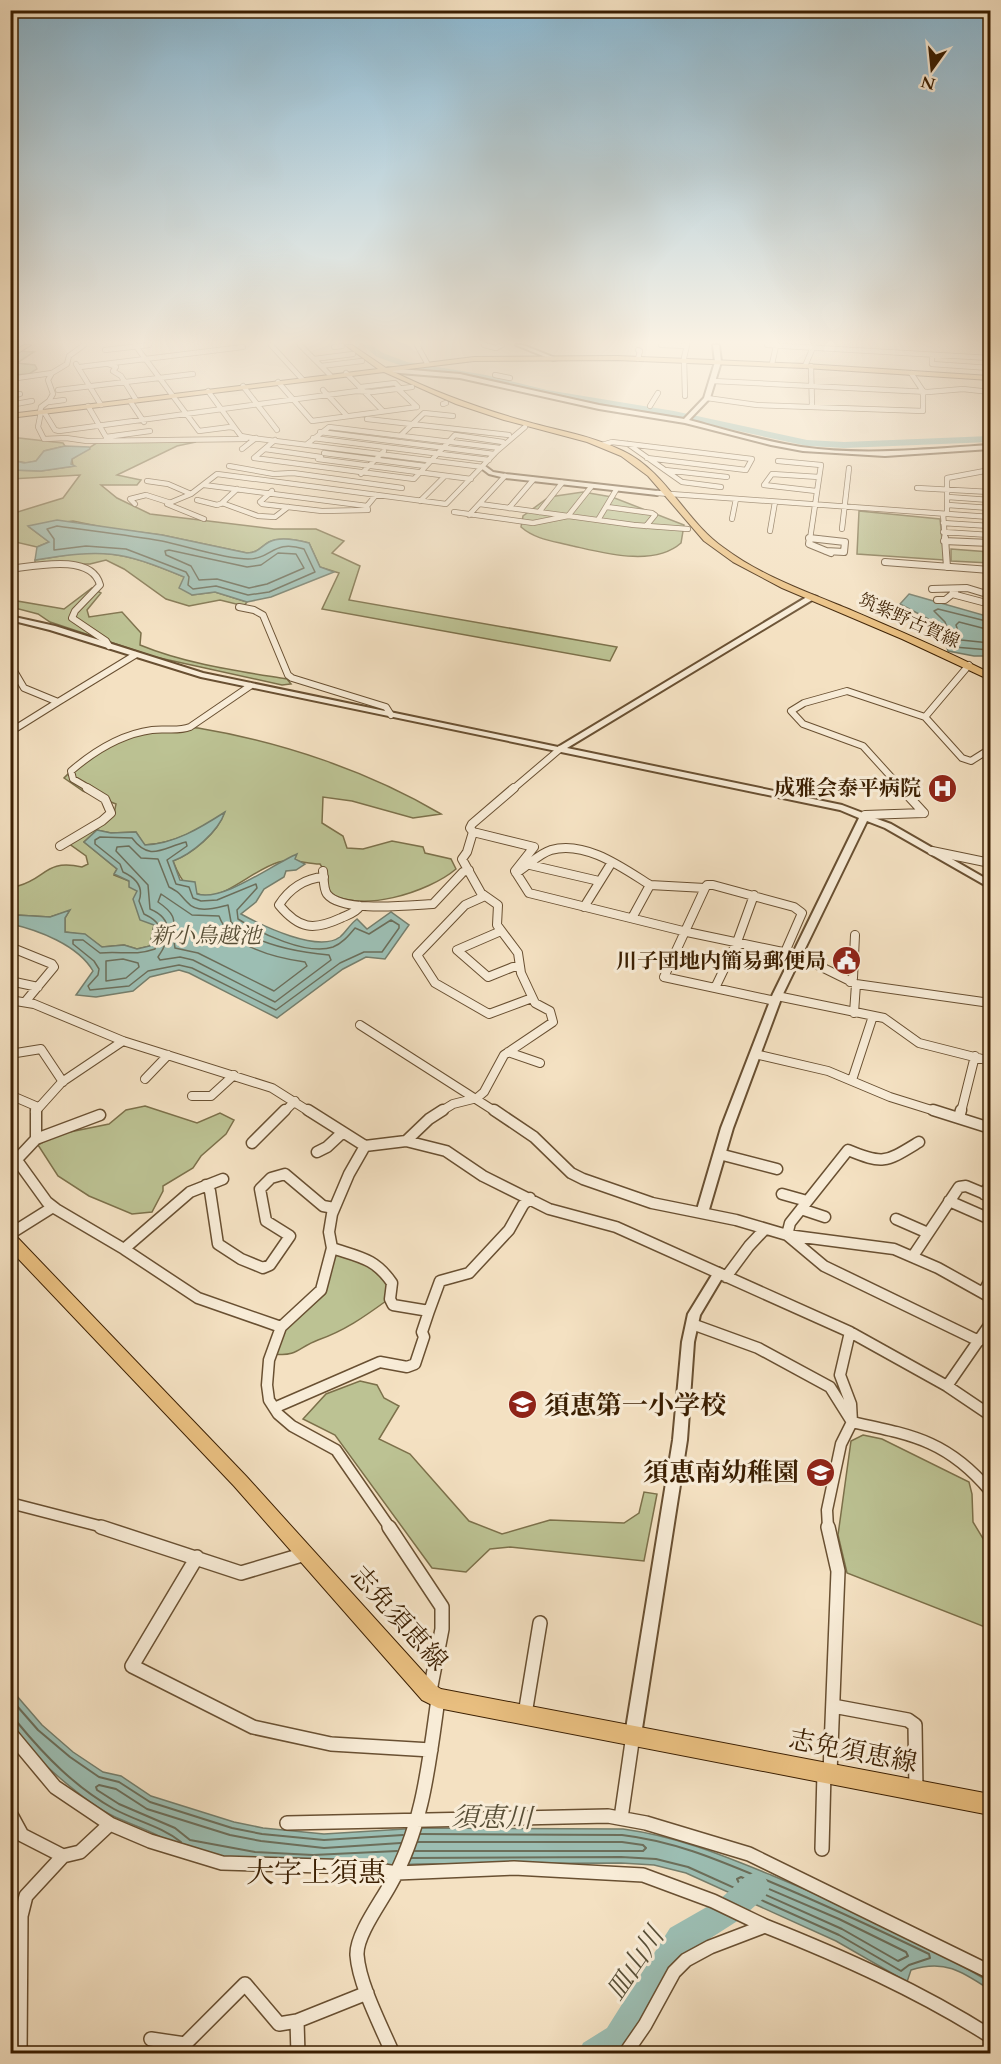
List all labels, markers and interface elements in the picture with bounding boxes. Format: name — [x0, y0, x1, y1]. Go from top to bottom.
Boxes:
north arrow — [902, 39, 962, 99]
text: N — [919, 70, 938, 95]
street label: 筑紫野古賀線 — [855, 588, 963, 654]
hospital icon: 成雅会泰平病院 — [926, 772, 958, 804]
place label: 成雅会泰平病院 — [774, 774, 921, 803]
water label: 新小鳥越池 — [151, 921, 264, 951]
public building icon: 川子団地内簡易郵便局 — [831, 945, 863, 977]
place label: 川子団地内簡易郵便局 — [616, 947, 826, 976]
place label: 須恵第一小学校 — [544, 1388, 726, 1423]
school or university icon: 須恵第一小学校 — [507, 1389, 539, 1421]
place label: 須恵南幼稚園 — [643, 1455, 799, 1490]
school or university icon: 須恵南幼稚園 — [804, 1456, 836, 1488]
street label: 志免須恵線 — [342, 1558, 456, 1678]
street label: 志免須恵線 — [786, 1721, 920, 1781]
water label: 須恵川 — [451, 1799, 536, 1837]
district label: 大字上須惠 — [246, 1854, 386, 1892]
water label: 皿山川 — [597, 1918, 675, 2008]

